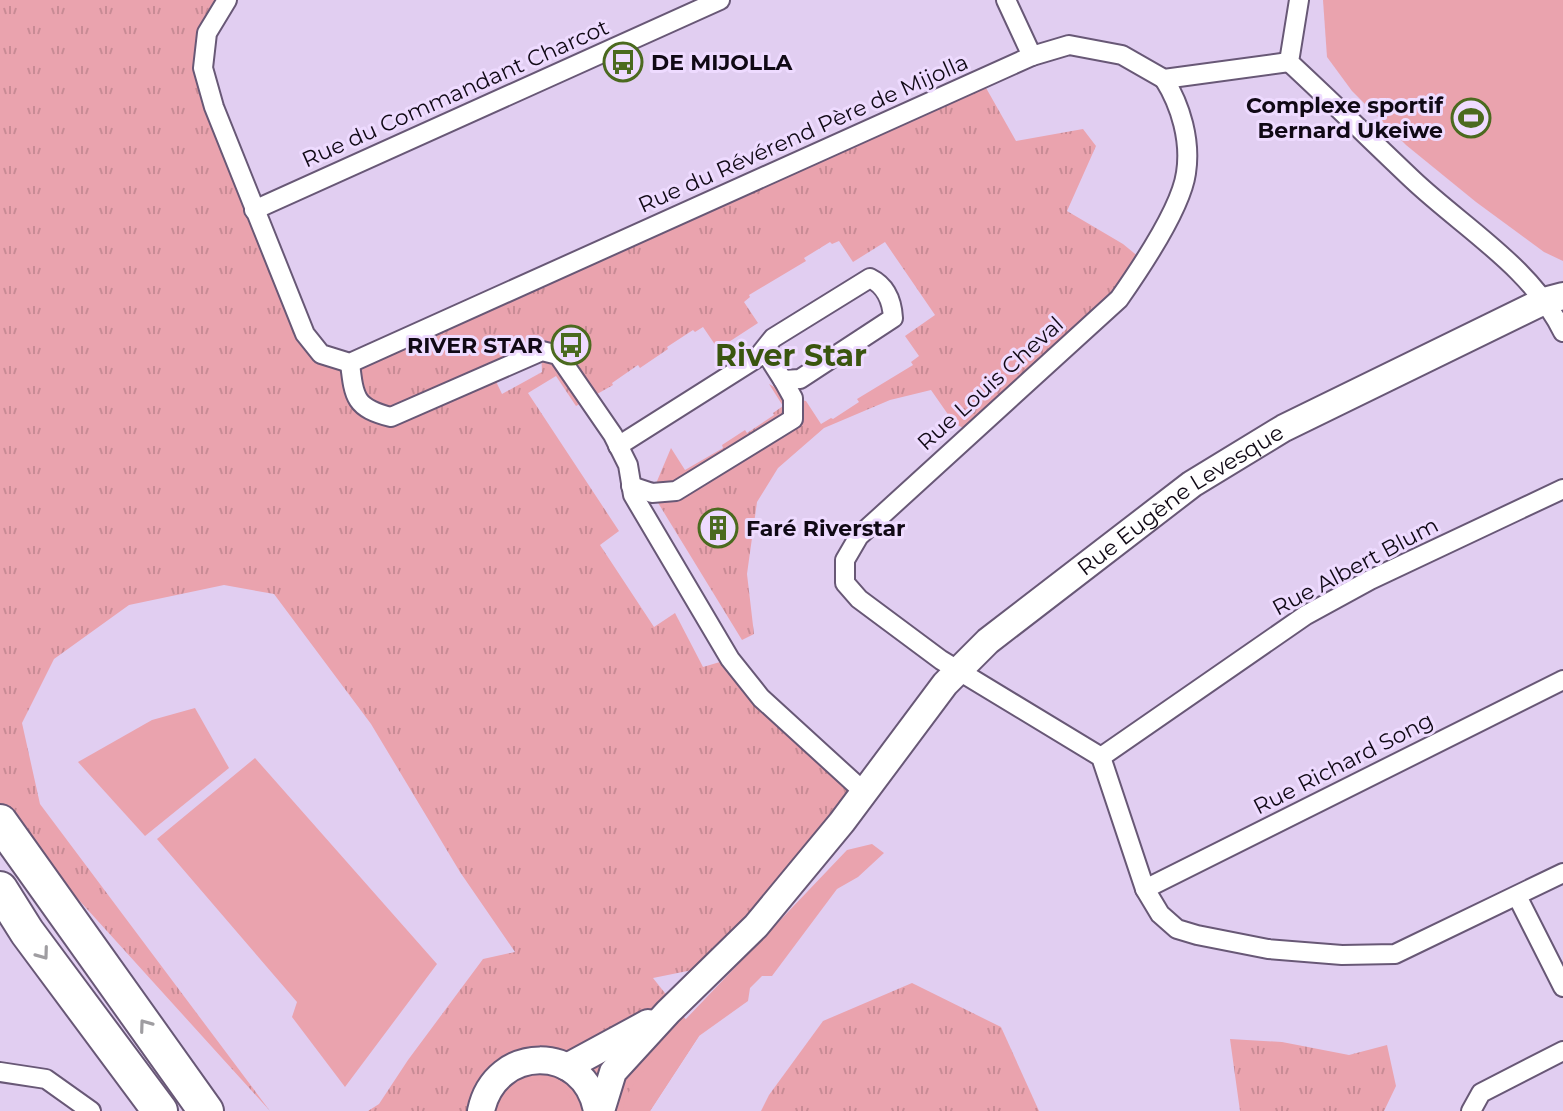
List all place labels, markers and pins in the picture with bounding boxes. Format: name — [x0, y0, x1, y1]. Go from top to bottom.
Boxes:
bus stop icon: DE MIJOLLA — [602, 41, 644, 83]
place label: DE MIJOLLA — [651, 49, 794, 76]
place label: Complexe sportif Bernard Ukeiwe — [1246, 92, 1444, 144]
sports icon: Complexe sportif Bernard Ukeiwe — [1450, 97, 1492, 139]
bus stop icon: RIVER STAR — [550, 324, 592, 366]
place label: RIVER STAR — [407, 332, 543, 359]
building icon: Faré Riverstar — [697, 507, 739, 549]
place label: Faré Riverstar — [746, 515, 906, 542]

